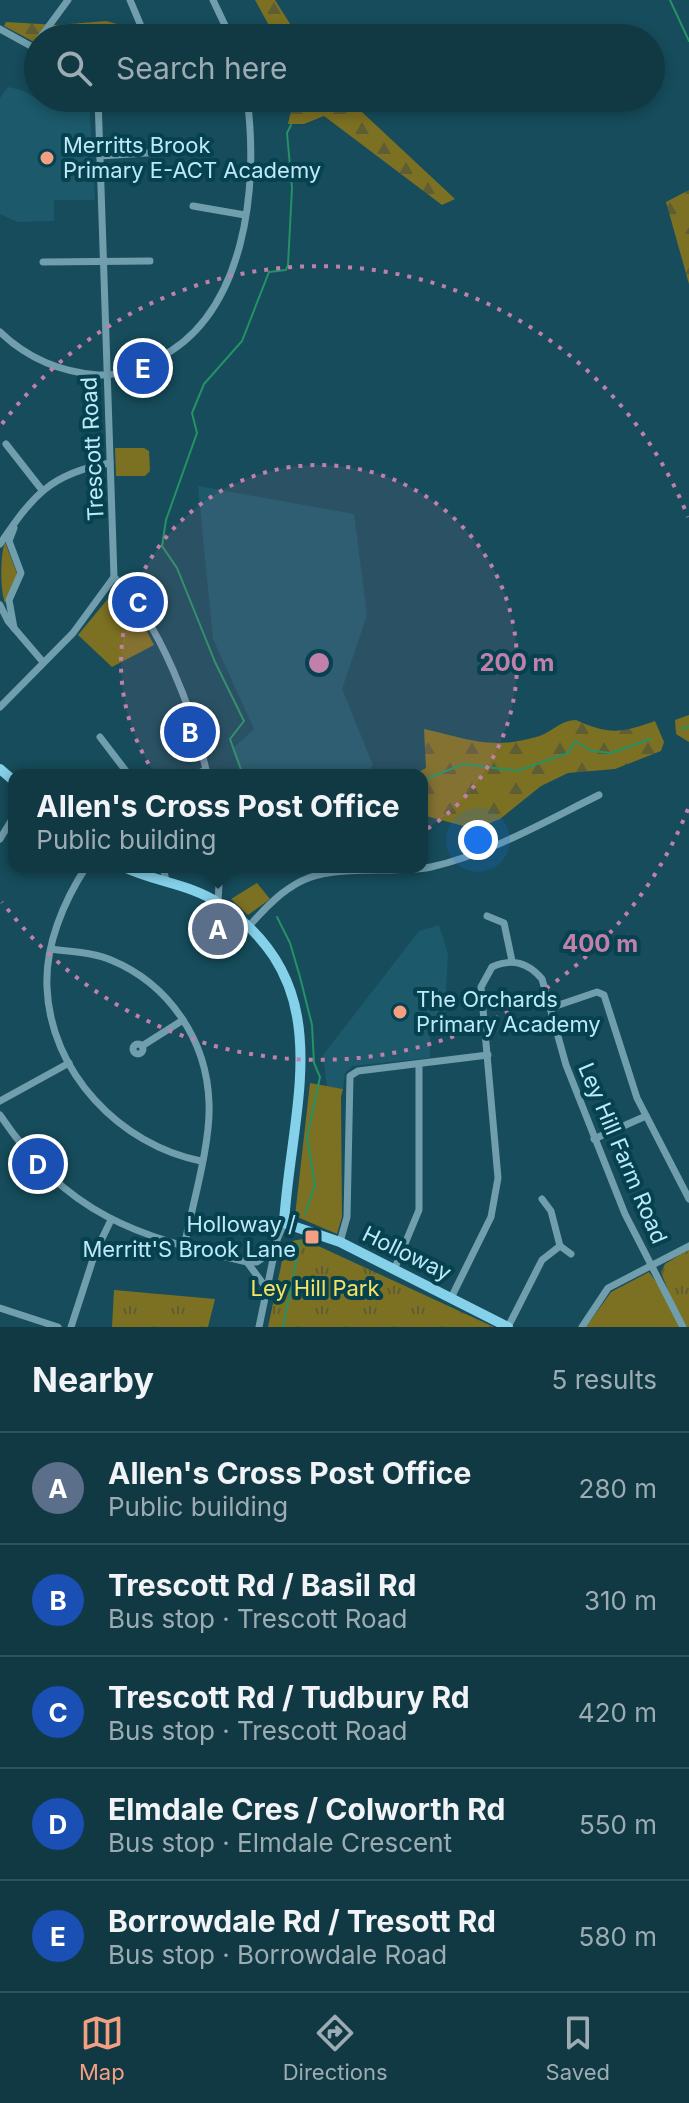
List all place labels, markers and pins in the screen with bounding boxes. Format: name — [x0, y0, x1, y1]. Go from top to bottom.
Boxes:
place label: Merritts Brook Primary E-ACT Academy — [63, 132, 321, 183]
marker: Merritts Brook Primary E-ACT Academy — [38, 149, 56, 167]
pin: E — [117, 338, 169, 398]
pin: C — [112, 572, 164, 632]
centre of rings — [305, 649, 333, 677]
pin: B — [164, 702, 216, 762]
pin: A — [192, 899, 244, 959]
place label: The Orchards Primary Academy — [416, 986, 601, 1037]
marker: The Orchards Primary Academy — [391, 1003, 409, 1021]
pin: D — [12, 1134, 64, 1194]
place label: Holloway / Merritt'S Brook Lane — [82, 1211, 296, 1262]
marker: Holloway / Merritt'S Brook Lane — [303, 1228, 321, 1246]

